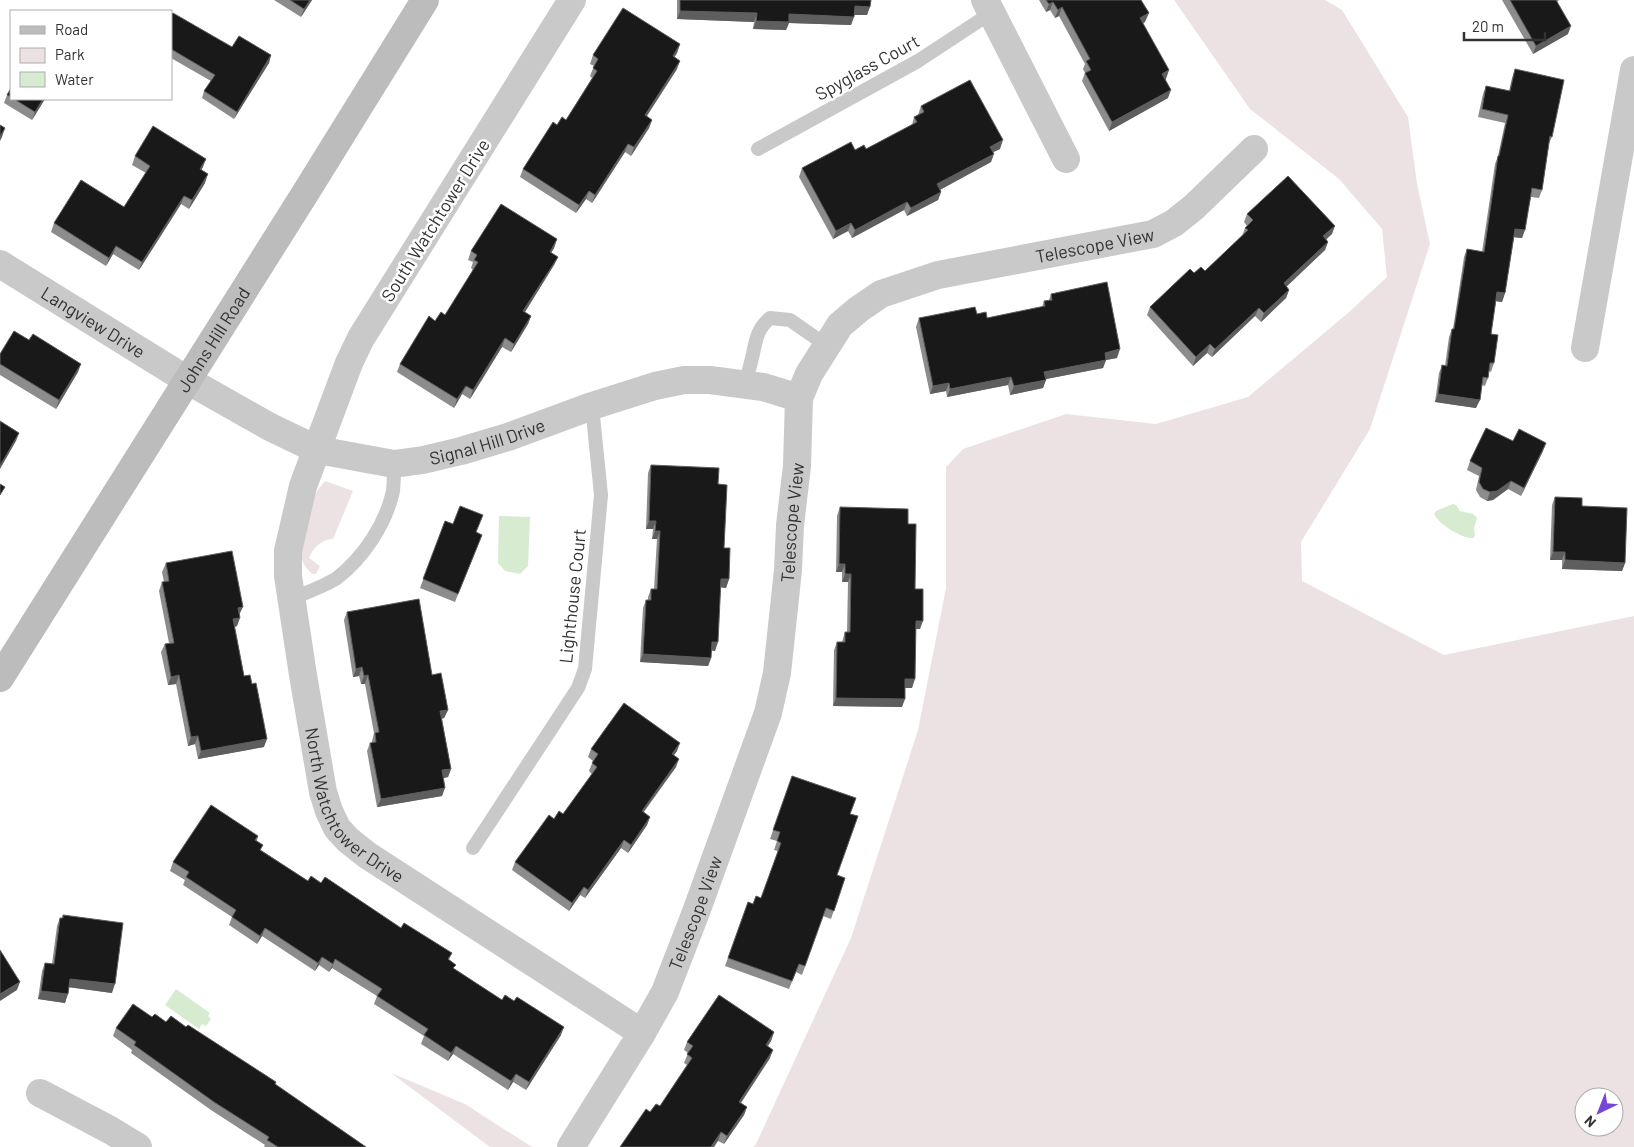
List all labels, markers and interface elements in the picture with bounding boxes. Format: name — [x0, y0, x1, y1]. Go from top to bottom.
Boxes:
legend — [10, 10, 172, 100]
scale bar — [1464, 10, 1545, 42]
text: 20 m — [1472, 17, 1504, 35]
text: Road — [55, 20, 88, 38]
street label: Spyglass Court — [811, 29, 923, 105]
text: Park — [55, 45, 85, 63]
text: Water — [55, 70, 94, 88]
street label: South Watchtower Drive — [376, 135, 494, 305]
street label: Telescope View — [1034, 223, 1156, 267]
street label: Langview Drive — [38, 282, 149, 362]
street label: Johns Hill Road — [172, 283, 254, 396]
street label: Signal Hill Drive — [427, 413, 548, 469]
street label: Telescope View — [776, 461, 808, 584]
street label: Lighthouse Court — [554, 528, 590, 664]
street label: North Watchtower Drive — [301, 726, 408, 887]
street label: Telescope View — [664, 853, 726, 973]
north arrow — [1574, 1087, 1624, 1137]
text: N — [1581, 1112, 1599, 1131]

